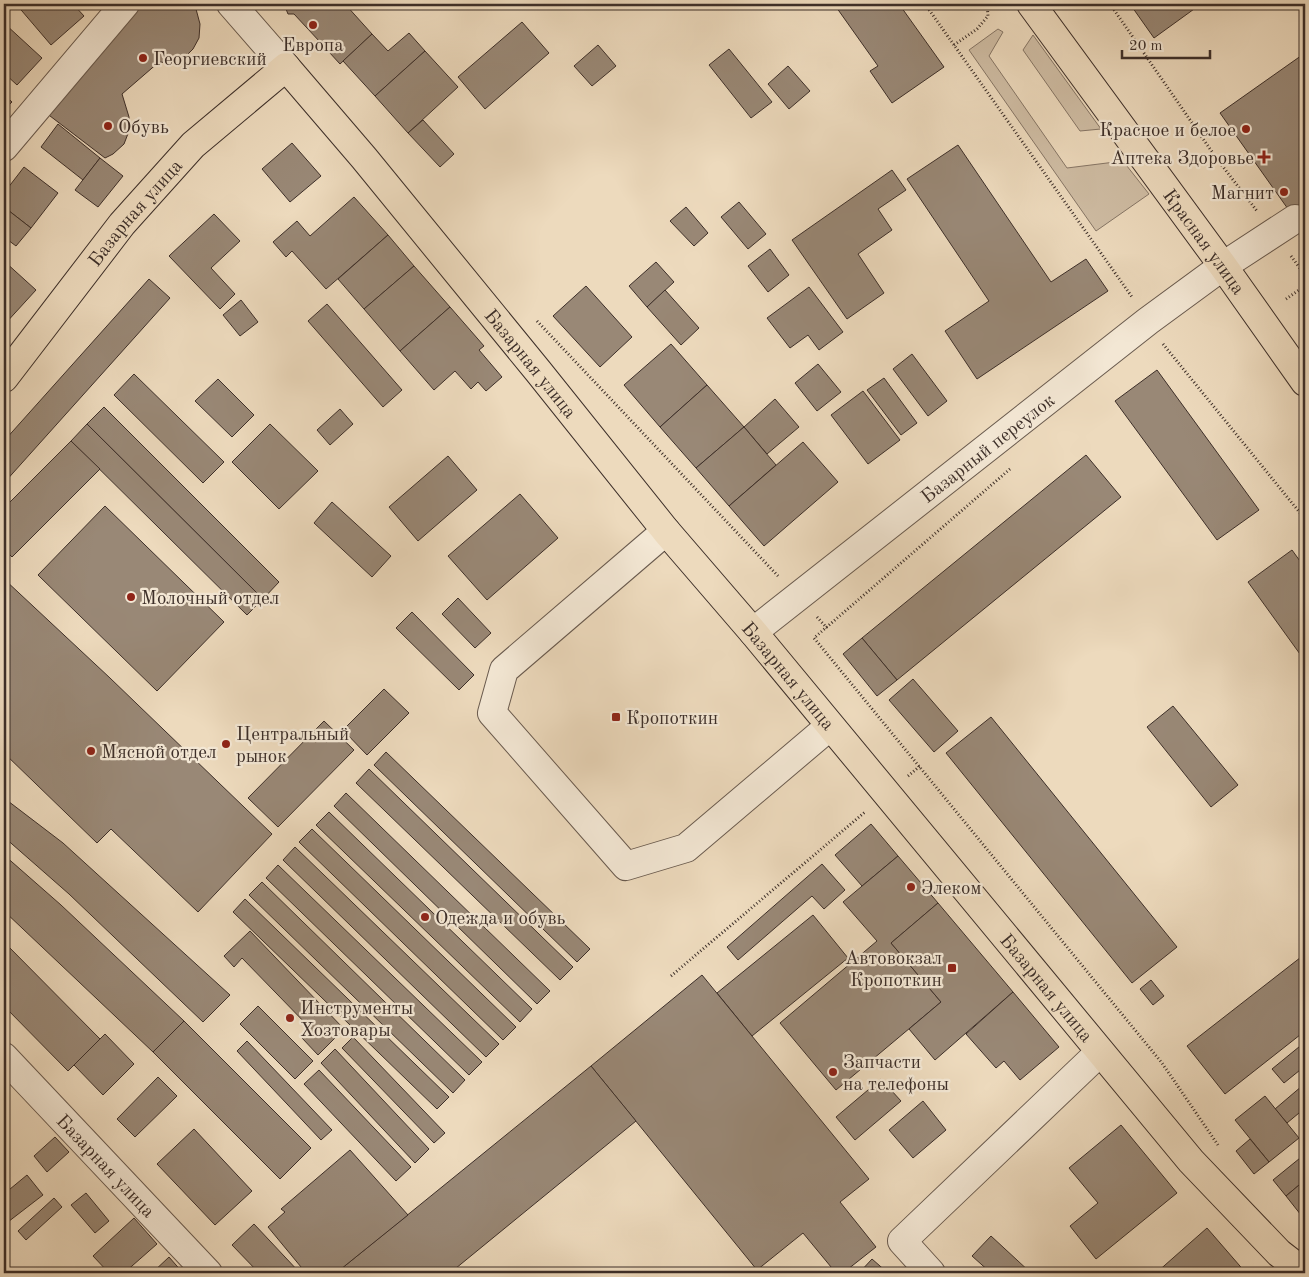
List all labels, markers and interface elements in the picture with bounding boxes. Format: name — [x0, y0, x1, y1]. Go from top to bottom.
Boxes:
marker: Европа — [307, 19, 319, 31]
scale bar — [1122, 28, 1209, 60]
place label: Европа — [282, 37, 344, 56]
text: 20 m — [1129, 39, 1163, 54]
place label: Георгиевский — [153, 51, 267, 70]
marker: Георгиевский — [137, 52, 149, 64]
place label: Обувь — [118, 119, 169, 138]
marker: Обувь — [102, 120, 114, 132]
place label: Красное и белое — [1099, 122, 1236, 141]
marker: Красное и белое — [1240, 123, 1252, 135]
place label: Аптека Здоровье — [1111, 150, 1254, 169]
marker: Аптека Здоровье — [1258, 151, 1270, 163]
street label: Базарная улица — [86, 156, 187, 271]
place label: Магнит — [1211, 185, 1274, 204]
marker: Магнит — [1278, 186, 1290, 198]
street label: Красная улица — [1158, 187, 1247, 299]
street label: Базарная улица — [480, 307, 579, 423]
street label: Базарный переулок — [918, 391, 1059, 508]
place label: Молочный отдел — [141, 590, 279, 609]
marker: Молочный отдел — [125, 591, 137, 603]
street label: Базарная улица — [737, 619, 837, 735]
place label: Кропоткин — [626, 710, 718, 729]
marker: Кропоткин — [610, 711, 622, 723]
place label: Центральный рынок — [236, 726, 349, 767]
marker: Центральный рынок — [220, 738, 232, 750]
place label: Мясной отдел — [101, 744, 216, 763]
marker: Мясной отдел — [85, 745, 97, 757]
place label: Элеком — [921, 880, 981, 899]
marker: Элеком — [905, 881, 917, 893]
place label: Одежда и обувь — [435, 910, 566, 929]
marker: Одежда и обувь — [419, 911, 431, 923]
street label: Базарная улица — [995, 931, 1096, 1047]
place label: Автовокзал Кропоткин — [845, 950, 942, 991]
marker: Автовокзал Кропоткин — [946, 962, 958, 974]
place label: Инструменты Хозтовары — [300, 1000, 413, 1041]
marker: Инструменты Хозтовары — [284, 1012, 296, 1024]
place label: Запчасти на телефоны — [843, 1054, 949, 1095]
marker: Запчасти на телефоны — [827, 1066, 839, 1078]
street label: Базарная улица — [52, 1112, 158, 1223]

